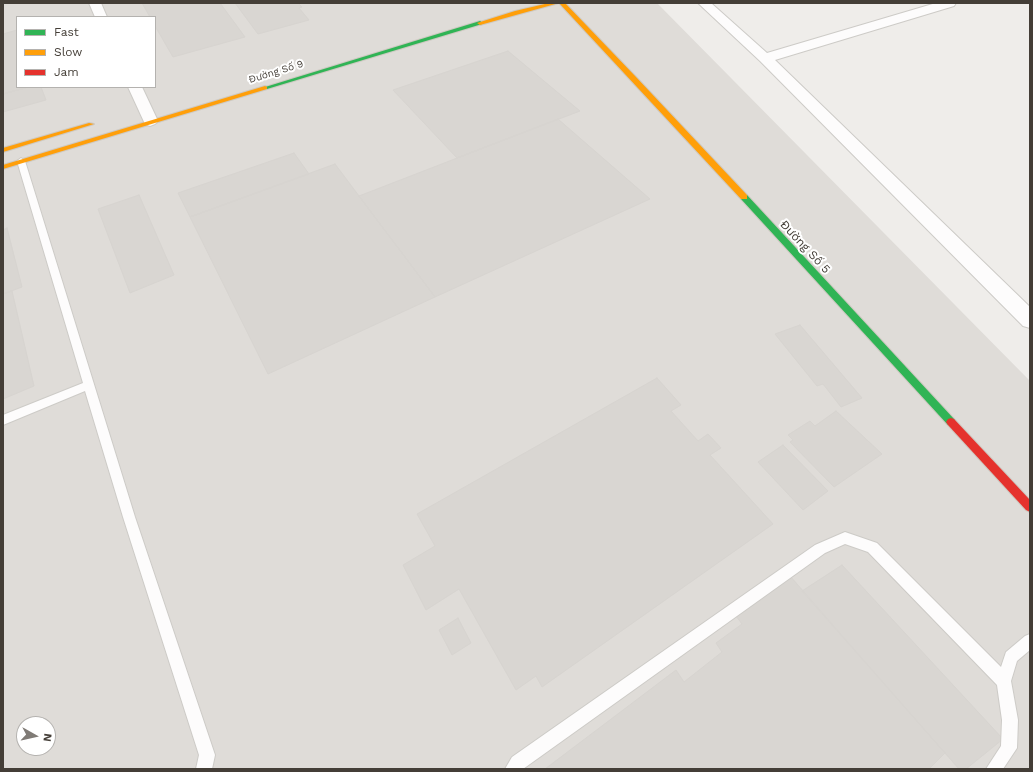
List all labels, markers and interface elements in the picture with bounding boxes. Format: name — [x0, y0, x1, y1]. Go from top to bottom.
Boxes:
legend — [16, 16, 156, 88]
text: Fast — [54, 25, 79, 39]
text: Slow — [54, 45, 82, 59]
street label: Đường Số 9 — [247, 58, 305, 86]
text: Jam — [54, 65, 79, 79]
street label: Đường Số 5 — [777, 217, 833, 277]
north arrow — [16, 716, 56, 756]
text: N — [40, 733, 54, 743]

